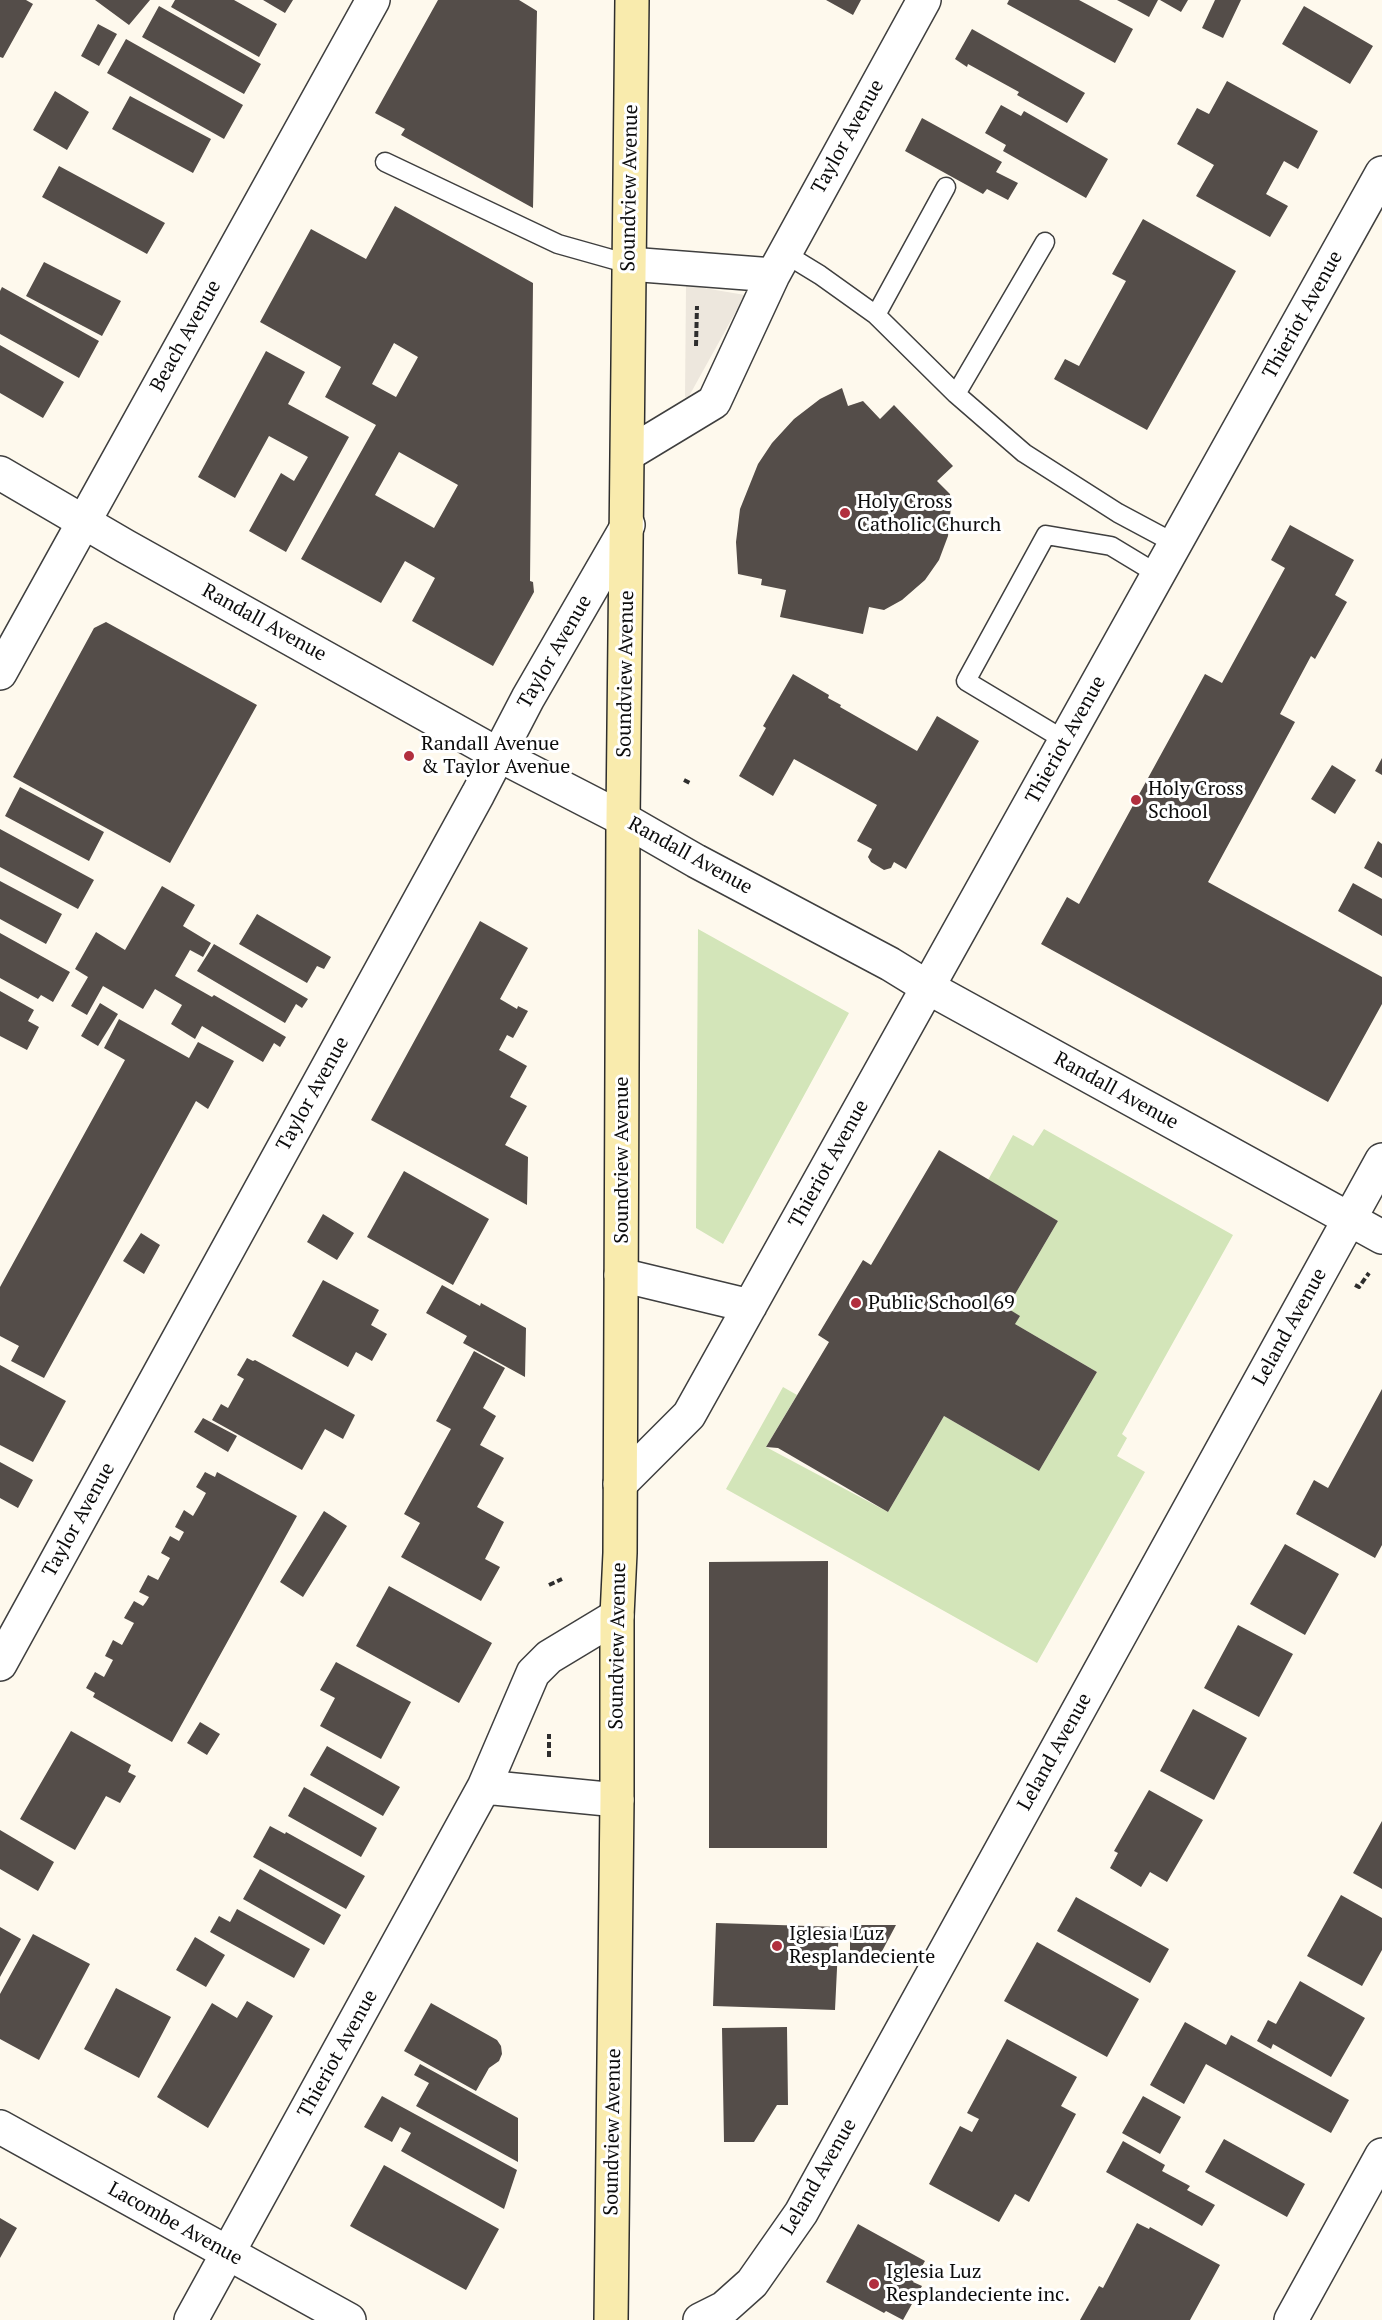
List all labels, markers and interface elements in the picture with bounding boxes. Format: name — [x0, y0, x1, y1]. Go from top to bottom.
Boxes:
street label: Taylor Avenue — [807, 76, 889, 198]
street label: Soundview Avenue — [617, 104, 643, 272]
street label: Thieriot Avenue — [1258, 247, 1348, 383]
street label: Beach Avenue — [145, 276, 227, 396]
place label: Holy Cross Catholic Church — [857, 490, 1001, 537]
marker: Holy Cross Catholic Church — [838, 506, 852, 520]
street label: Randall Avenue — [198, 579, 330, 667]
street label: Soundview Avenue — [613, 590, 639, 758]
street label: Taylor Avenue — [513, 591, 597, 713]
street label: Thieriot Avenue — [1021, 672, 1111, 808]
place label: Randall Avenue & Taylor Avenue — [421, 732, 570, 779]
marker: Randall Avenue & Taylor Avenue — [402, 749, 416, 763]
place label: Holy Cross School — [1148, 777, 1244, 824]
marker: Holy Cross School — [1129, 793, 1143, 807]
street label: Randall Avenue — [624, 812, 756, 900]
street label: Taylor Avenue — [272, 1033, 354, 1155]
street label: Randall Avenue — [1050, 1047, 1182, 1135]
street label: Soundview Avenue — [610, 1076, 634, 1244]
street label: Thieriot Avenue — [784, 1096, 874, 1232]
street label: Leland Avenue — [1248, 1264, 1332, 1390]
place label: Public School 69 — [868, 1291, 1015, 1315]
marker: Public School 69 — [849, 1296, 863, 1310]
street label: Taylor Avenue — [38, 1459, 120, 1581]
street label: Soundview Avenue — [605, 1562, 631, 1730]
street label: Leland Avenue — [1013, 1689, 1097, 1815]
place label: Iglesia Luz Resplandeciente — [789, 1922, 935, 1969]
marker: Iglesia Luz Resplandeciente — [770, 1939, 784, 1953]
street label: Thieriot Avenue — [293, 1986, 383, 2122]
street label: Soundview Avenue — [600, 2048, 626, 2216]
street label: Leland Avenue — [776, 2115, 862, 2239]
street label: Lacombe Avenue — [104, 2177, 246, 2271]
place label: Iglesia Luz Resplandeciente inc. — [886, 2260, 1070, 2307]
marker: Iglesia Luz Resplandeciente inc. — [867, 2277, 881, 2291]

